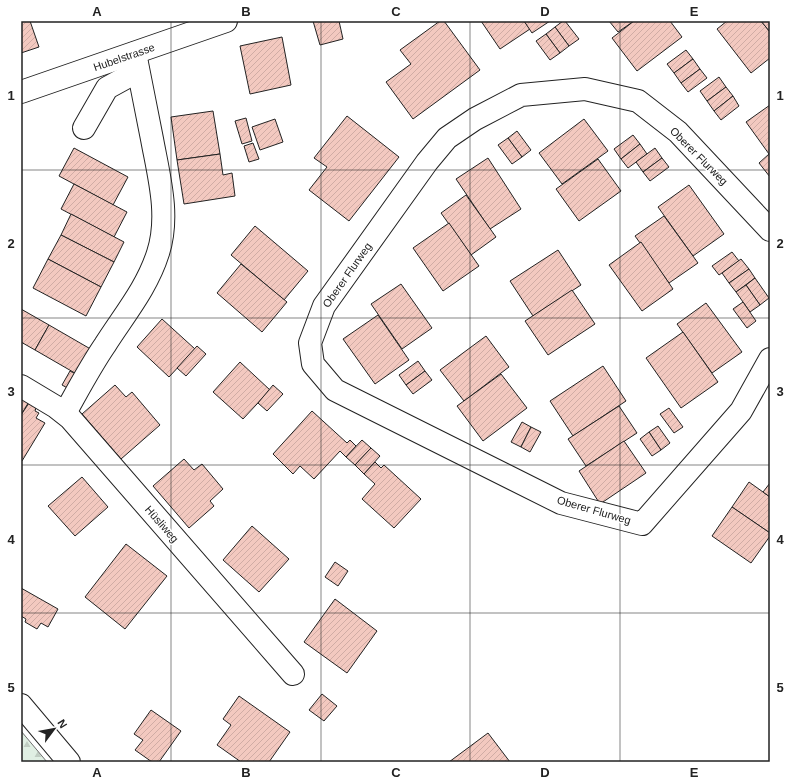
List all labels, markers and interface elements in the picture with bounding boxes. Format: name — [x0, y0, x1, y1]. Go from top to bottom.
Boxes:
text: A — [92, 4, 102, 19]
text: B — [241, 4, 251, 19]
text: C — [391, 4, 401, 19]
text: D — [540, 4, 550, 19]
text: E — [690, 4, 699, 19]
street label: Hubelstrasse — [92, 41, 156, 73]
text: 1 — [7, 88, 15, 103]
text: 1 — [776, 88, 784, 103]
street label: Oberer Flurweg — [668, 125, 730, 187]
text: 2 — [7, 236, 15, 251]
text: 2 — [776, 236, 784, 251]
street label: Oberer Flurweg — [320, 240, 374, 310]
text: 3 — [7, 384, 15, 399]
text: 3 — [776, 384, 784, 399]
street label: Oberer Flurweg — [556, 494, 632, 526]
street label: Hüsliweg — [143, 503, 181, 545]
text: 4 — [7, 532, 15, 547]
text: 4 — [776, 532, 784, 547]
text: 5 — [7, 680, 15, 695]
text: 5 — [776, 680, 784, 695]
north arrow — [34, 709, 74, 749]
text: N — [55, 717, 70, 730]
text: A — [92, 765, 102, 780]
text: B — [241, 765, 251, 780]
text: C — [391, 765, 401, 780]
text: D — [540, 765, 550, 780]
text: E — [690, 765, 699, 780]

